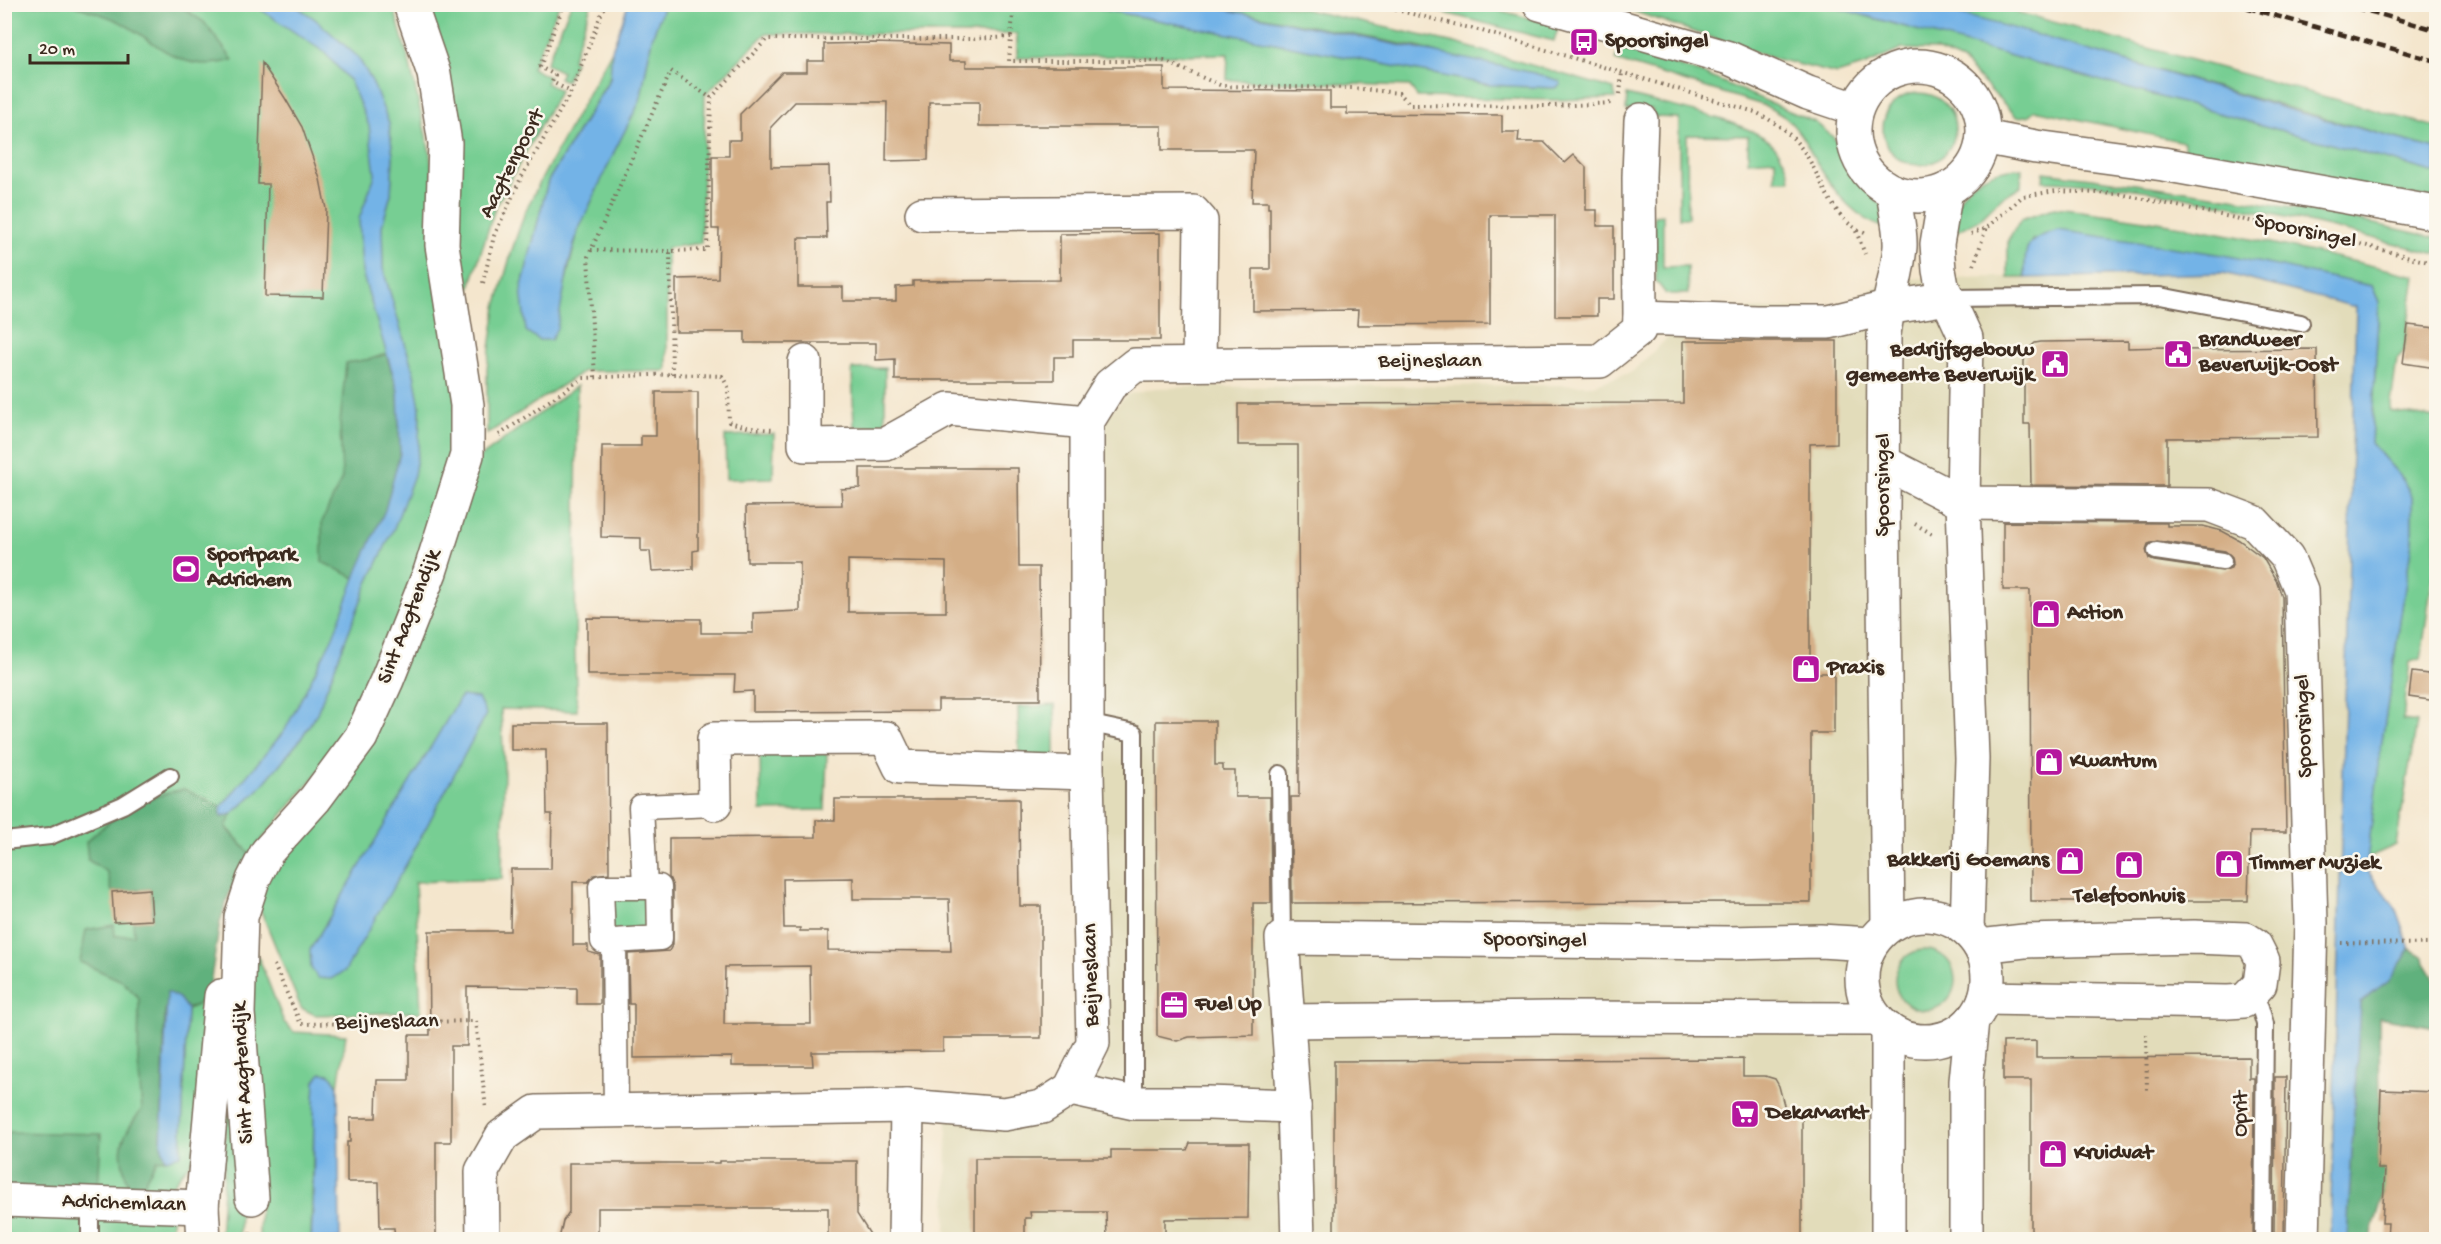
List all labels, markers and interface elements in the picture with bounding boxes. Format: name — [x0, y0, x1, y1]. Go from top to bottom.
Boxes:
bus stop icon: Spoorsingel — [1568, 26, 1600, 58]
scale bar — [30, 27, 128, 65]
place label: Spoorsingel — [1605, 29, 1709, 55]
text: 20 m — [39, 40, 75, 61]
street label: Aagtenpoort — [474, 103, 552, 223]
street label: Spoorsingel — [2252, 209, 2359, 256]
place label: Brandweer Beverwijk-Oost — [2198, 328, 2339, 379]
place label: Bedrijfsgebouw gemeente Beverwijk — [1845, 338, 2036, 389]
public building icon: Brandweer Beverwijk-Oost — [2162, 338, 2194, 370]
public building icon: Bedrijfsgebouw gemeente Beverwijk — [2039, 348, 2071, 380]
street label: Beijneslaan — [1377, 349, 1482, 375]
street label: Spoorsingel — [1871, 433, 1897, 537]
place label: Sportpark Adrichem — [206, 543, 299, 594]
street label: Sint Aagtendijk — [372, 544, 448, 688]
sports icon: Sportpark Adrichem — [170, 553, 202, 585]
shop icon: Action — [2030, 598, 2062, 630]
place label: Action — [2066, 601, 2124, 627]
shop icon: Praxis — [1790, 653, 1822, 685]
place label: Praxis — [1826, 656, 1885, 682]
street label: Spoorsingel — [2290, 674, 2320, 778]
shop icon: Kwantum — [2033, 746, 2065, 778]
place label: Kwantum — [2069, 749, 2157, 775]
shop icon: Bakkerij Goemans — [2054, 845, 2086, 877]
place label: Bakkerij Goemans — [1886, 848, 2051, 874]
shop icon: Timmer Muziek — [2213, 848, 2245, 880]
shop icon: Telefoonhuis — [2113, 849, 2145, 881]
place label: Timmer Muziek — [2248, 851, 2382, 877]
place label: Telefoonhuis — [2071, 884, 2186, 910]
street label: Beijneslaan — [1078, 923, 1106, 1028]
street label: Spoorsingel — [1483, 927, 1587, 955]
office icon: Fuel Up — [1158, 989, 1190, 1021]
place label: Fuel Up — [1194, 992, 1262, 1018]
street label: Sint Aagtendijk — [227, 999, 261, 1145]
street label: Beijneslaan — [334, 1009, 439, 1037]
street label: Oprit — [2229, 1089, 2255, 1137]
supermarket icon: DekaMarkt — [1729, 1098, 1761, 1130]
place label: DekaMarkt — [1764, 1101, 1870, 1127]
shop icon: Kruidvat — [2037, 1138, 2069, 1170]
place label: Kruidvat — [2073, 1141, 2155, 1167]
street label: Adrichemlaan — [61, 1189, 187, 1219]

